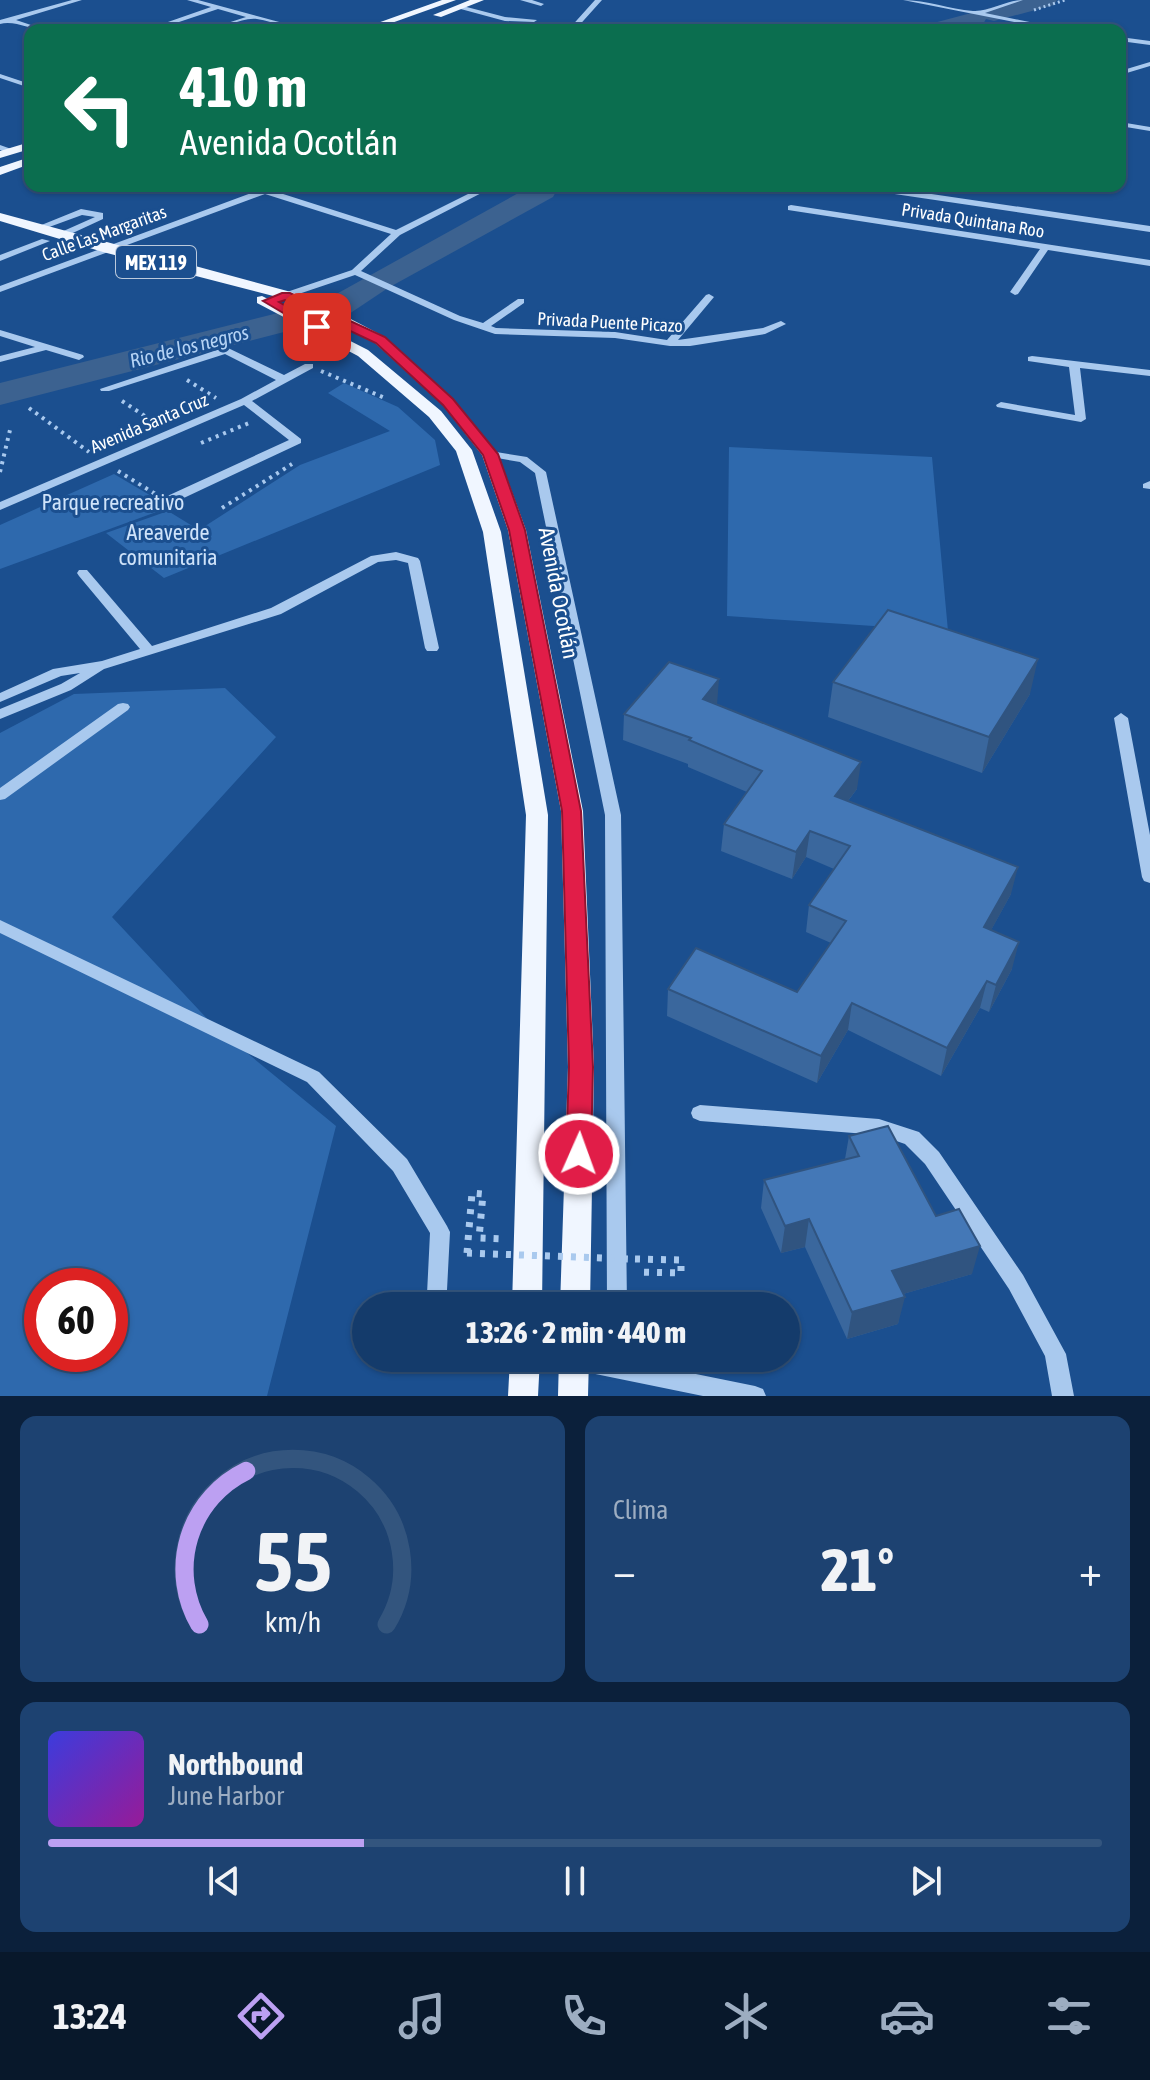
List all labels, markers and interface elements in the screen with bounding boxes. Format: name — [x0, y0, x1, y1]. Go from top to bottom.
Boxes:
text: 410 m — [180, 55, 307, 119]
icon: left — [48, 56, 152, 160]
text: Avenida Ocotlán — [180, 121, 398, 163]
street label: Privada Quintana Roo — [900, 198, 1046, 242]
street label: Calle Las Margaritas — [39, 201, 169, 265]
road number: MEX 119 — [116, 246, 196, 278]
pin — [283, 293, 351, 361]
icon: arrive — [295, 305, 339, 349]
street label: Privada Puente Picazo — [537, 308, 683, 336]
water label: Rio de los negros — [127, 320, 251, 372]
street label: Avenida Santa Cruz — [87, 389, 211, 457]
park label: Parque recreativo — [42, 489, 184, 515]
park label: Areaverde comunitaria — [118, 519, 218, 570]
street label: Avenida Ocotlán — [534, 525, 584, 661]
position arrow — [537, 1112, 621, 1196]
speed limit sign: 60 — [24, 1268, 128, 1372]
text: 13:26 · 2 min · 440 m — [466, 1315, 686, 1349]
text: Clima — [613, 1495, 668, 1525]
text: 55 — [253, 1513, 332, 1609]
text: 21° — [821, 1535, 894, 1604]
text: − — [613, 1545, 636, 1595]
text: + — [1079, 1545, 1102, 1595]
text: km/h — [264, 1605, 321, 1638]
text: Northbound — [168, 1747, 303, 1781]
text: June Harbor — [168, 1781, 284, 1811]
icon: previous — [202, 1859, 246, 1903]
icon: pause — [553, 1859, 597, 1903]
icon: next — [904, 1859, 948, 1903]
icon: directions — [233, 1988, 289, 2044]
icon: music — [394, 1988, 450, 2044]
icon: phone — [556, 1988, 612, 2044]
icon: climate — [718, 1988, 774, 2044]
icon: car — [879, 1988, 935, 2044]
icon: filters — [1041, 1988, 1097, 2044]
text: 13:24 — [53, 1995, 127, 2037]

